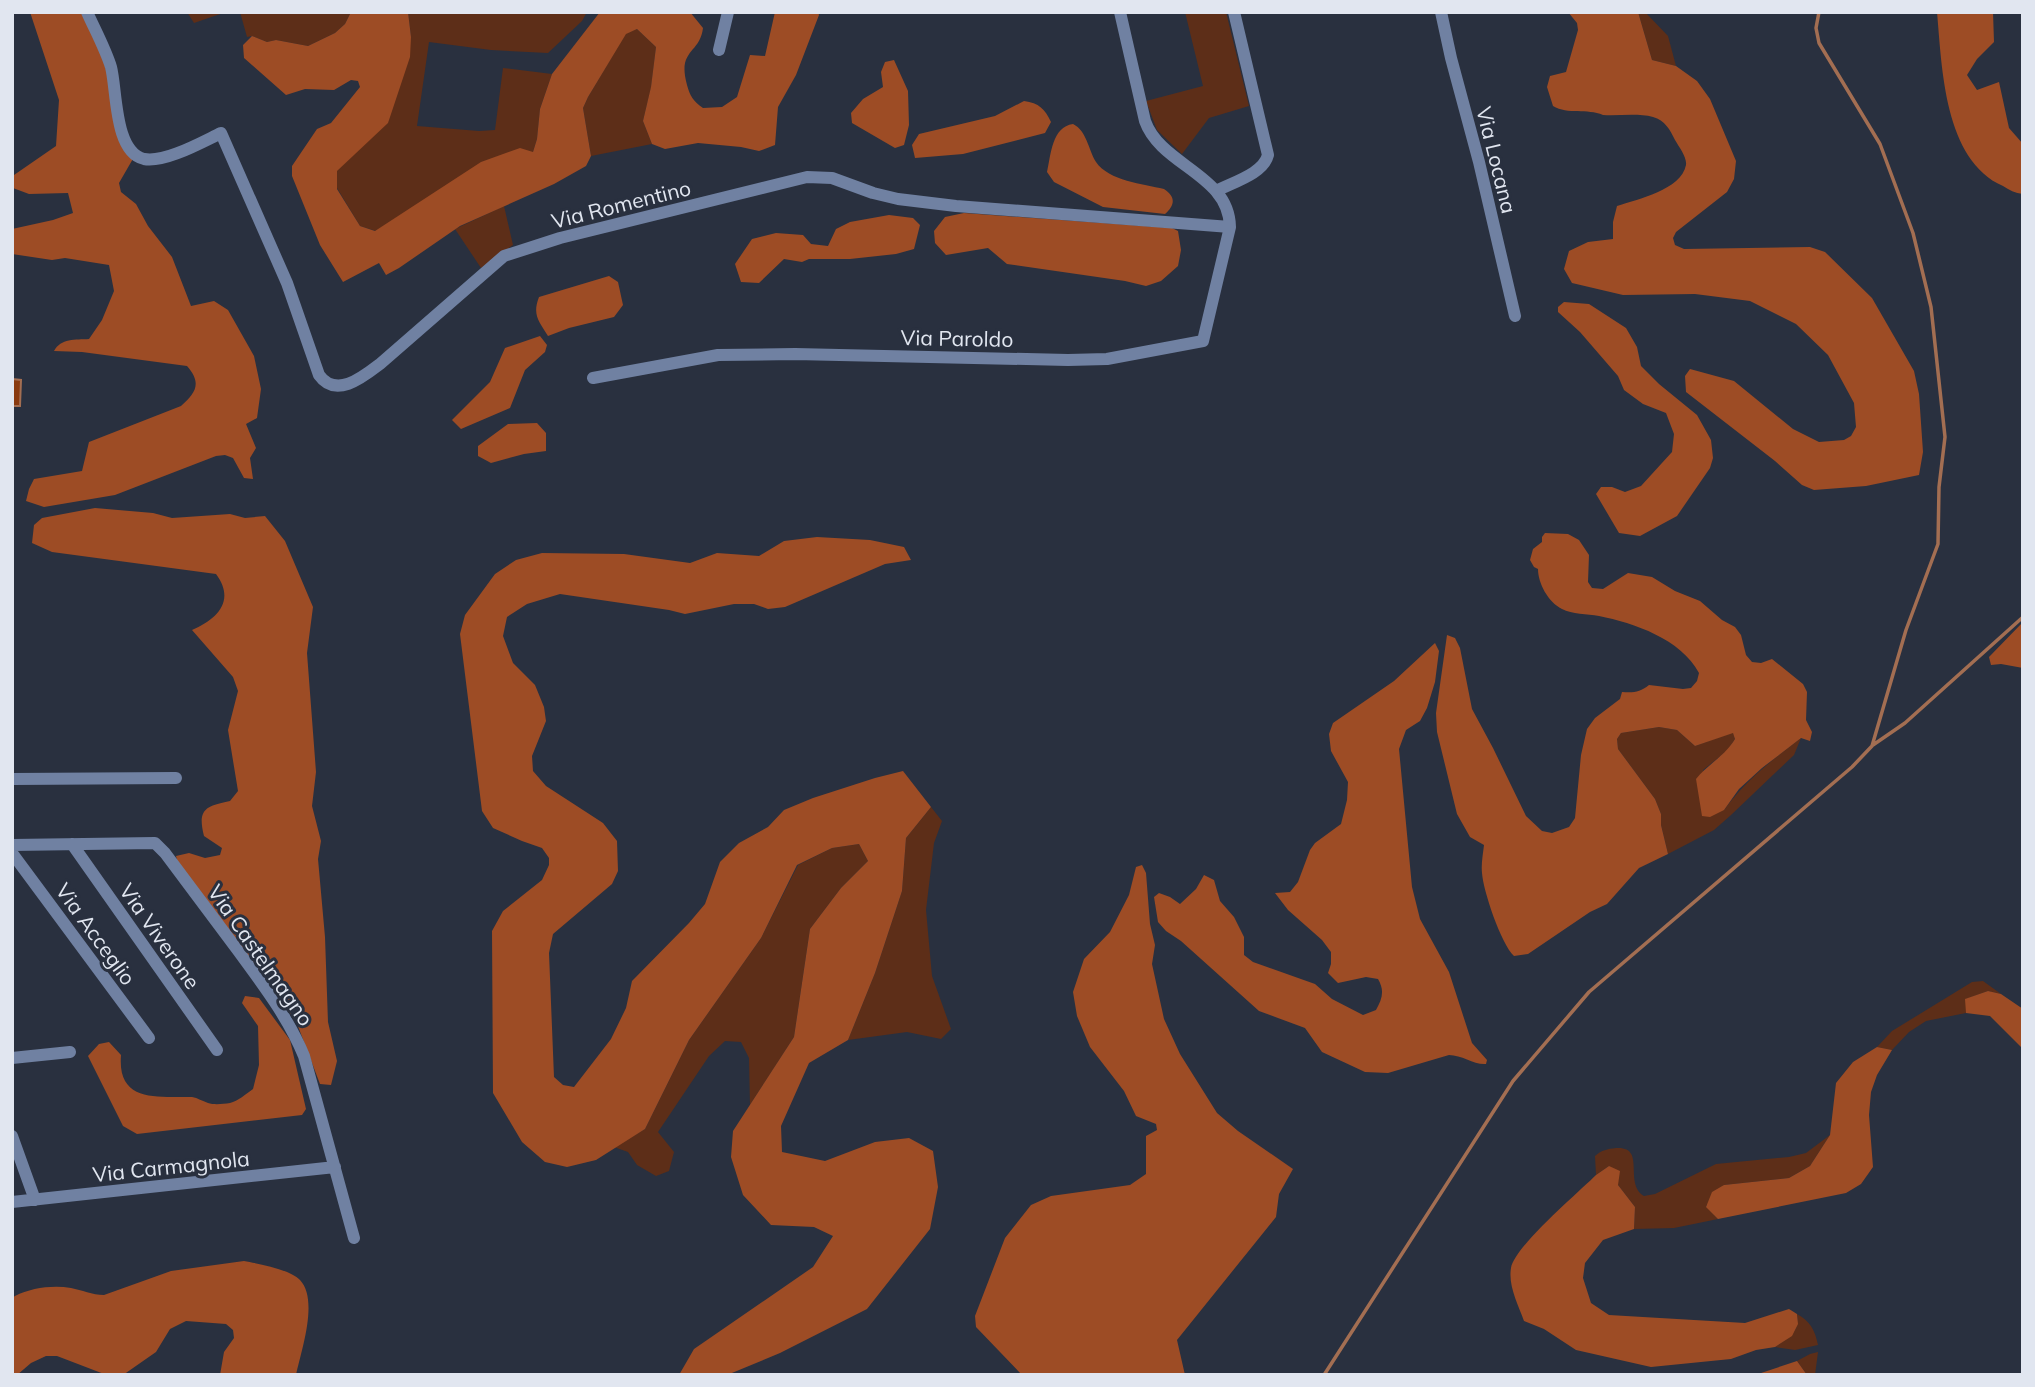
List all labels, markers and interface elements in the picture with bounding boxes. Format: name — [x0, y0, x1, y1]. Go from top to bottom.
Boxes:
street label: Via Locana — [1471, 104, 1523, 216]
street label: Via Romentino — [549, 174, 693, 234]
street label: Via Paroldo — [900, 324, 1014, 352]
street label: Via Acceglio — [50, 878, 142, 990]
street label: Via Viverone — [114, 878, 206, 994]
street label: Via Castelmagno — [203, 879, 319, 1031]
street label: Via Carmagnola — [91, 1145, 251, 1187]

